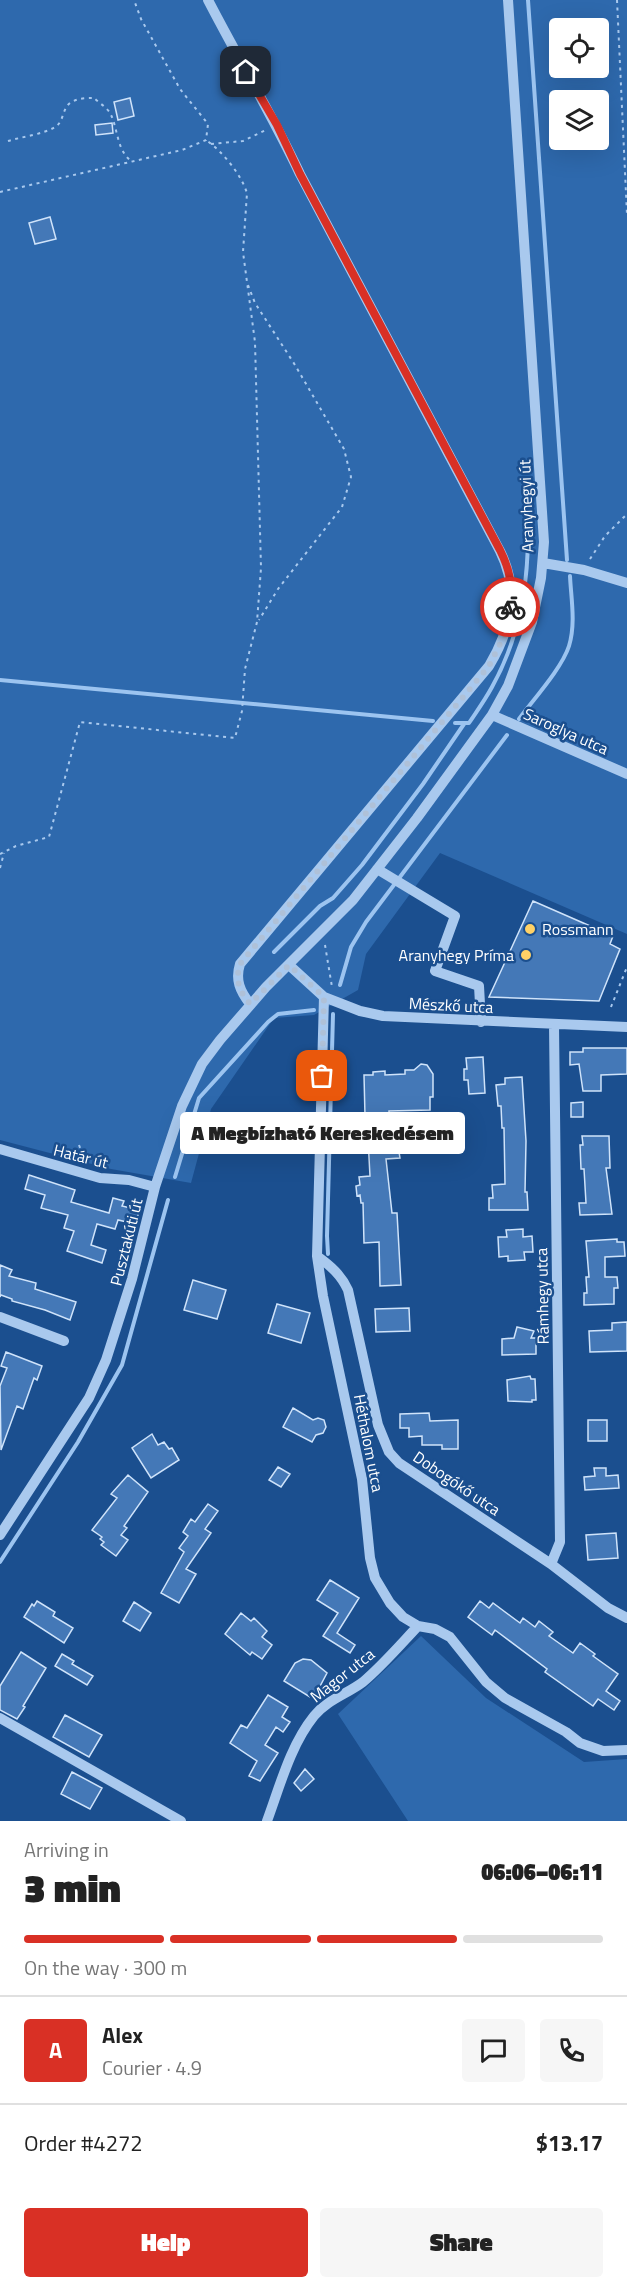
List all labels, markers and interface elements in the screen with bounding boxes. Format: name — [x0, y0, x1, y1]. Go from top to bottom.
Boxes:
map controls — [549, 18, 609, 150]
button: locate — [549, 18, 609, 78]
pin — [220, 46, 271, 97]
icon: home — [229, 55, 262, 88]
button: layers — [549, 90, 609, 150]
street label: Aranyhegyi út — [512, 459, 540, 553]
courier — [480, 577, 540, 637]
icon: bike — [494, 591, 527, 624]
street label: Saroglya utca — [520, 702, 612, 760]
place label: Rossmann — [542, 917, 614, 941]
marker: Rossmann — [523, 922, 537, 936]
place label: Aranyhegy Príma — [399, 943, 514, 967]
marker: Aranyhegy Príma — [519, 948, 533, 962]
street label: Mészkő utca — [408, 991, 494, 1019]
pin — [296, 1050, 347, 1101]
icon: bag — [305, 1059, 338, 1092]
callout: A Megbízható Kereskedésem — [180, 1112, 464, 1154]
text: A Megbízható Kereskedésem — [191, 1117, 454, 1148]
street label: Határ út — [51, 1138, 111, 1174]
street label: Pusztakúti út — [104, 1195, 149, 1288]
street label: Rámhegy utca — [529, 1248, 555, 1344]
street label: Héthalom utca — [348, 1392, 390, 1494]
street label: Dobogókő utca — [408, 1445, 506, 1521]
street label: Magor utca — [305, 1642, 379, 1708]
text: Arriving in — [24, 1834, 109, 1865]
text: 06:06–06:11 — [481, 1855, 603, 1889]
text: 3 min — [24, 1858, 121, 1917]
text: On the way · 300 m — [24, 1952, 187, 1983]
text: Alex — [102, 2018, 143, 2052]
button: chat — [462, 2019, 525, 2082]
button: phone — [540, 2019, 603, 2082]
text: A — [49, 2033, 62, 2067]
text: Courier · 4.9 — [102, 2052, 202, 2083]
text: Order #4272 — [24, 2126, 143, 2160]
text: $13.17 — [536, 2126, 603, 2160]
button: Help — [24, 2208, 308, 2277]
button: Share — [320, 2208, 603, 2277]

